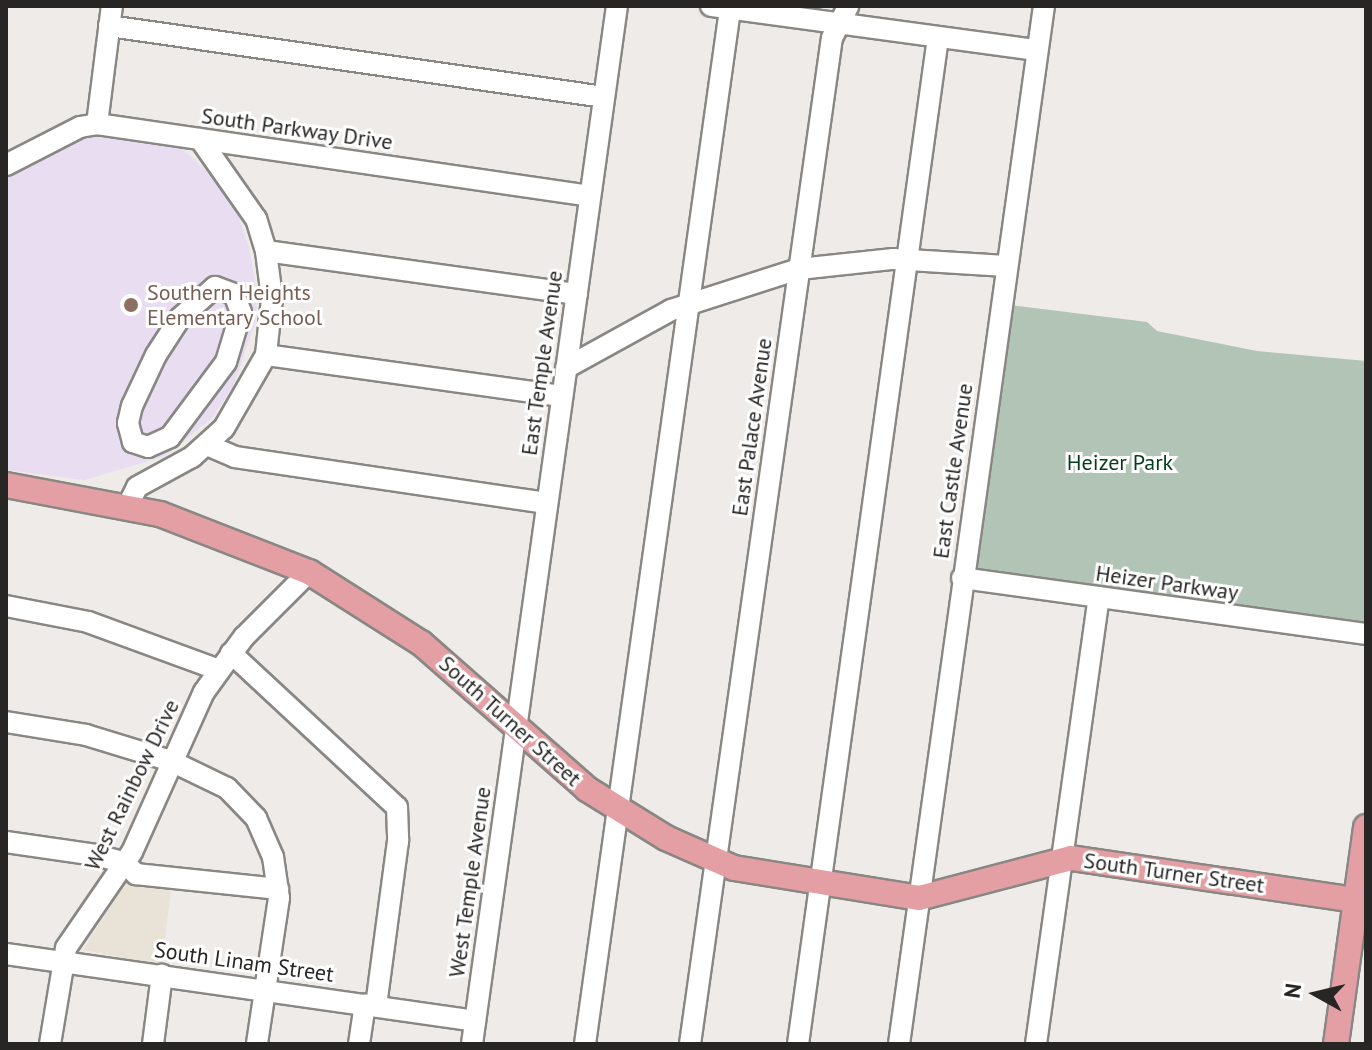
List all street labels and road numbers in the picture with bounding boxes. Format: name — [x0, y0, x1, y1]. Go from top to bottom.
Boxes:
street label: South Parkway Drive — [199, 102, 395, 156]
street label: East Temple Avenue — [516, 268, 568, 458]
street label: East Palace Avenue — [726, 336, 778, 518]
street label: East Castle Avenue — [928, 381, 978, 561]
street label: Heizer Parkway — [1094, 560, 1240, 606]
street label: South Turner Street — [433, 650, 587, 792]
street label: West Rainbow Drive — [79, 695, 185, 875]
street label: West Temple Avenue — [443, 784, 497, 980]
street label: South Turner Street — [1082, 847, 1266, 899]
street label: South Linam Street — [153, 936, 335, 988]

